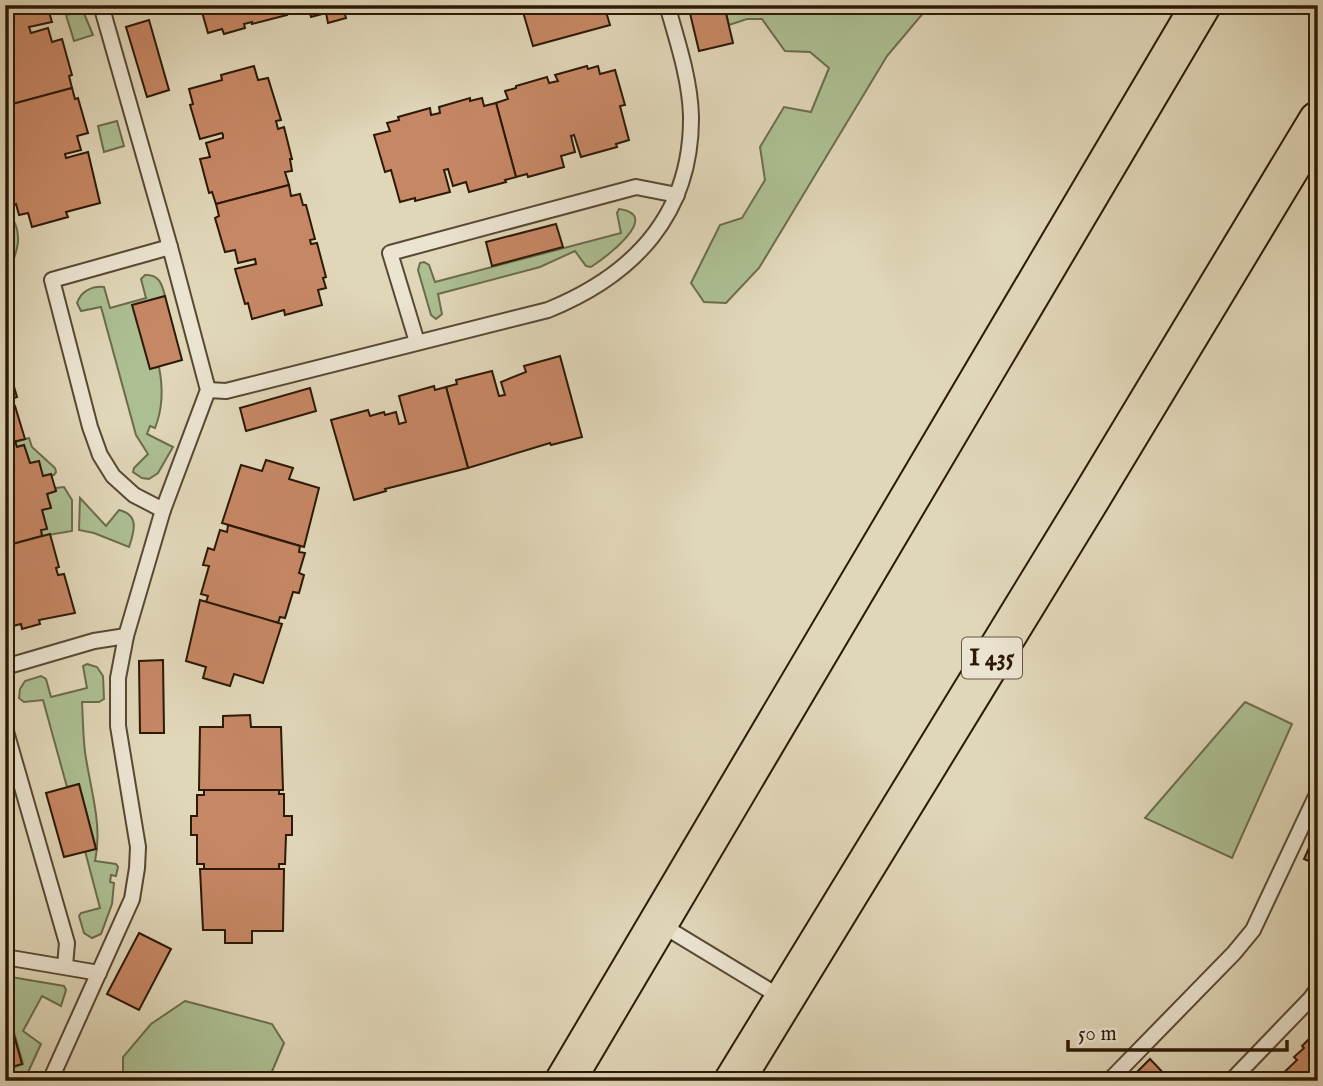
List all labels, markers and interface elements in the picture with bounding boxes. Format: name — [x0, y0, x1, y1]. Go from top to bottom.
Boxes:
road number: I 435 — [962, 638, 1022, 678]
scale bar — [1068, 1009, 1286, 1053]
text: 50 m — [1078, 1021, 1117, 1048]

